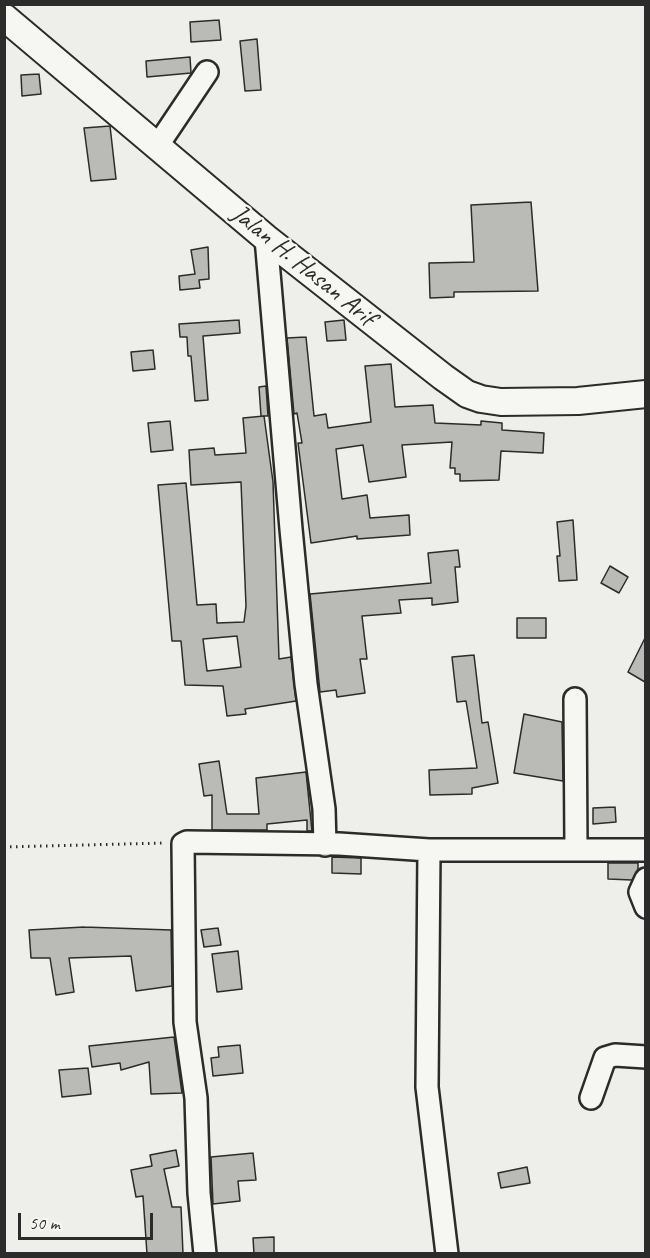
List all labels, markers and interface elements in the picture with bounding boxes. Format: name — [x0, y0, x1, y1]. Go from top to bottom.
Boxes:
street label: Jalan H. Hasan Arif — [225, 199, 381, 333]
scale bar — [21, 1201, 156, 1239]
text: 50 m — [29, 1212, 60, 1234]

